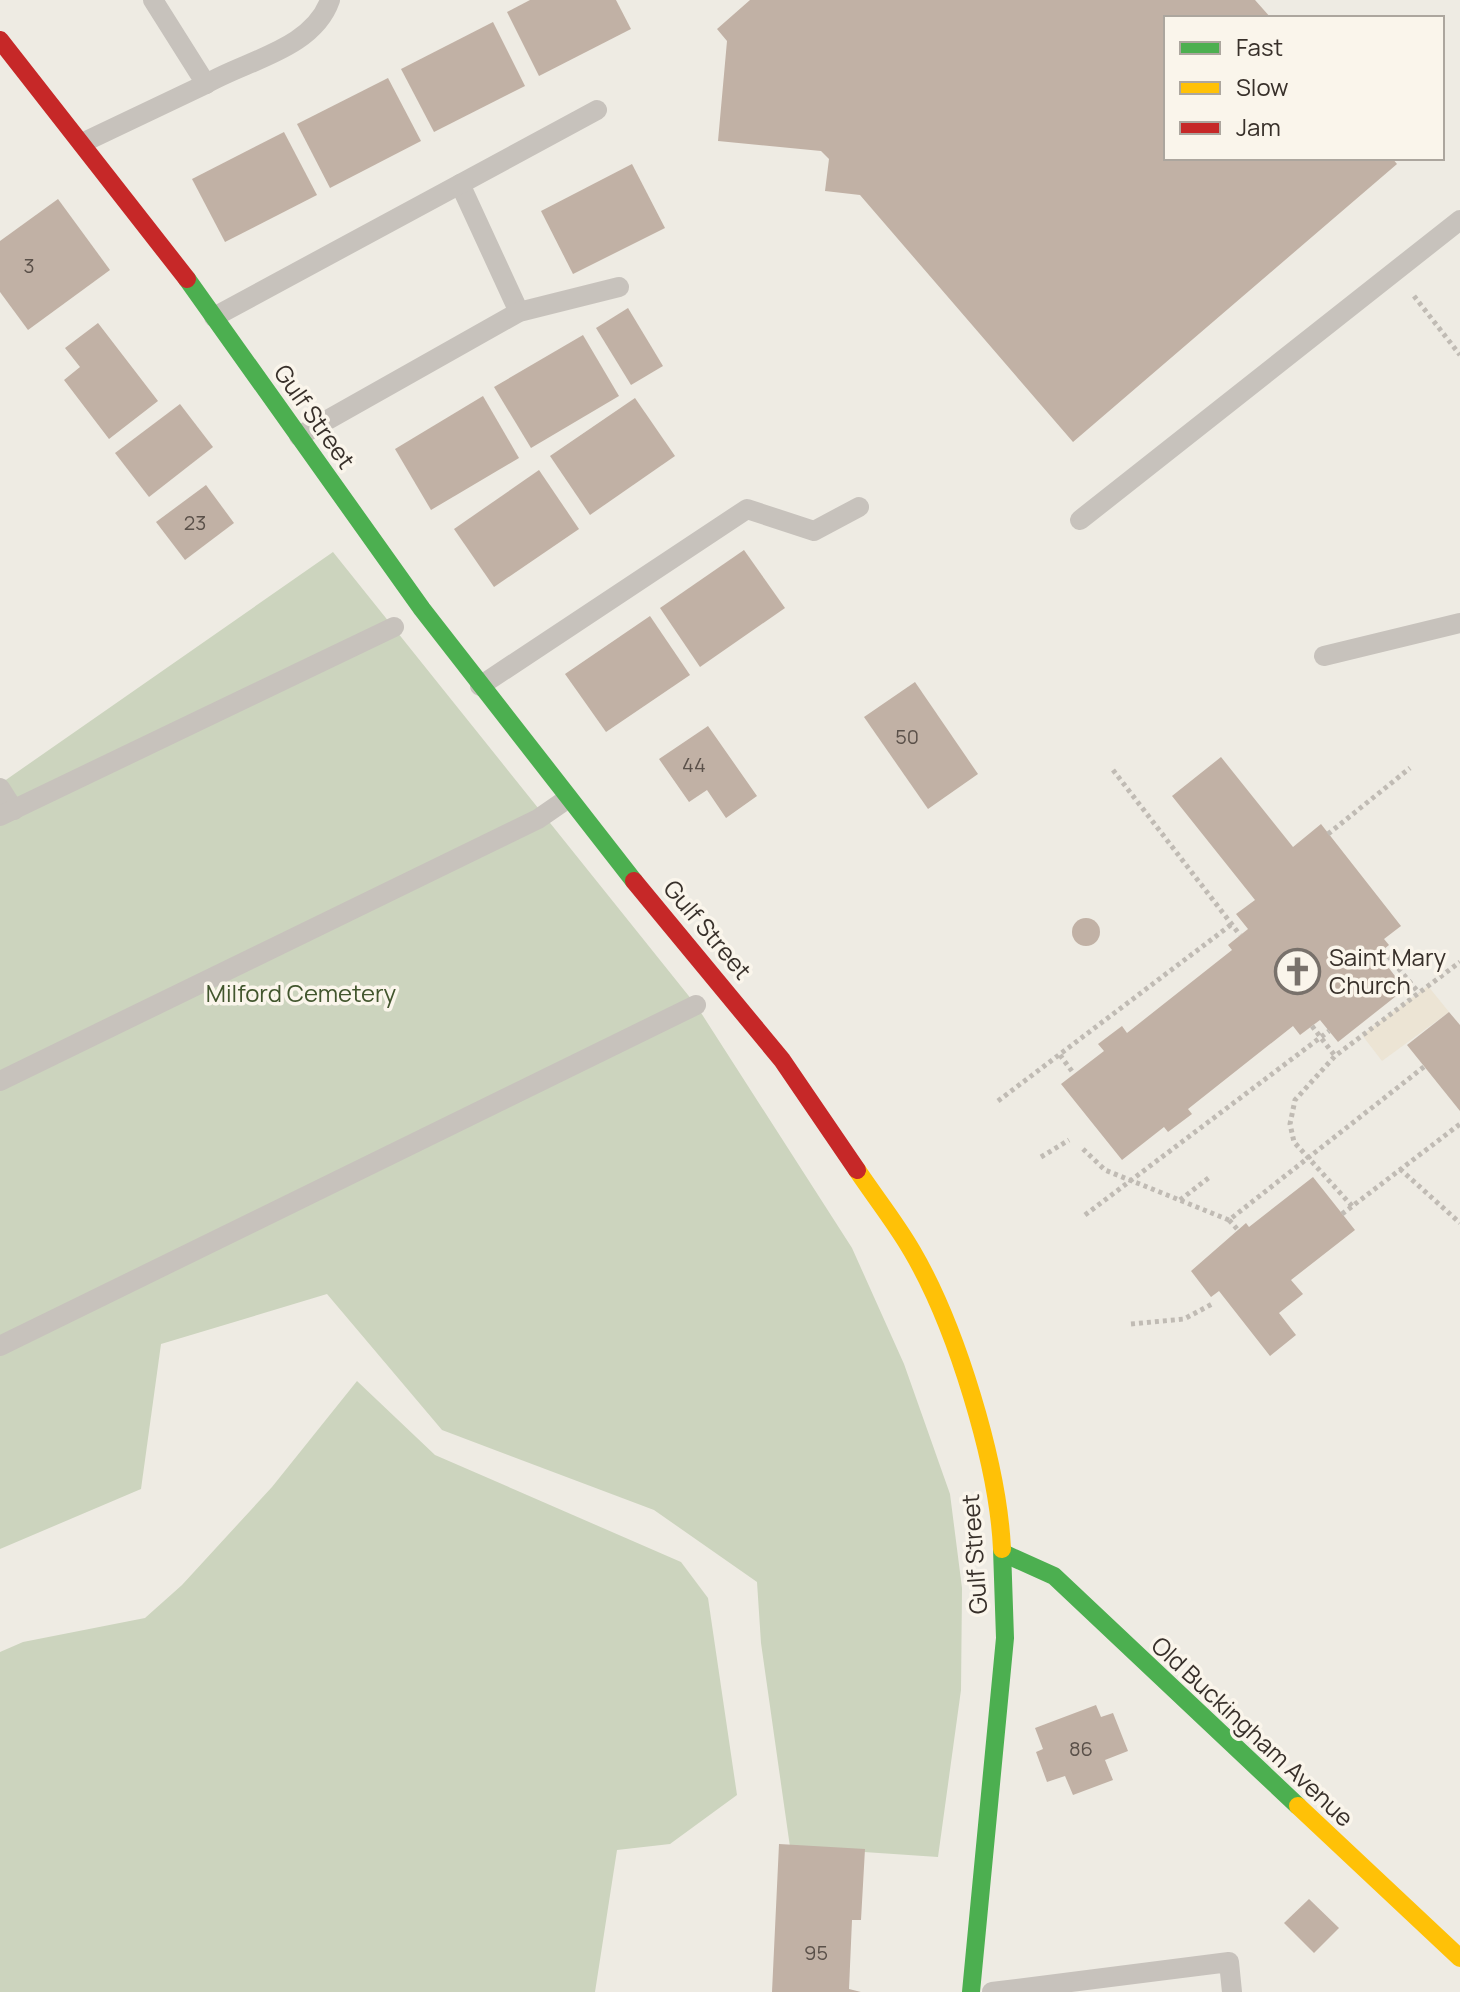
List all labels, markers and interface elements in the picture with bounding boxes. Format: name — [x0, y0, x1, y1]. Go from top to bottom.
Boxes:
legend — [1164, 16, 1444, 160]
text: Fast — [1236, 30, 1283, 63]
text: Slow — [1236, 70, 1289, 103]
text: Jam — [1236, 110, 1281, 143]
house number: 3 — [23, 252, 35, 279]
street label: Gulf Street — [267, 357, 363, 475]
house number: 23 — [184, 509, 206, 536]
house number: 50 — [895, 723, 919, 750]
house number: 44 — [682, 751, 706, 778]
street label: Gulf Street — [657, 872, 760, 986]
place label: Saint Mary Church — [1329, 940, 1446, 1001]
church icon: Saint Mary Church — [1274, 948, 1322, 996]
park label: Milford Cemetery — [206, 976, 397, 1009]
street label: Gulf Street — [953, 1493, 994, 1615]
street label: Old Buckingham Avenue — [1145, 1628, 1361, 1833]
house number: 86 — [1069, 1735, 1093, 1762]
house number: 95 — [804, 1939, 828, 1966]

